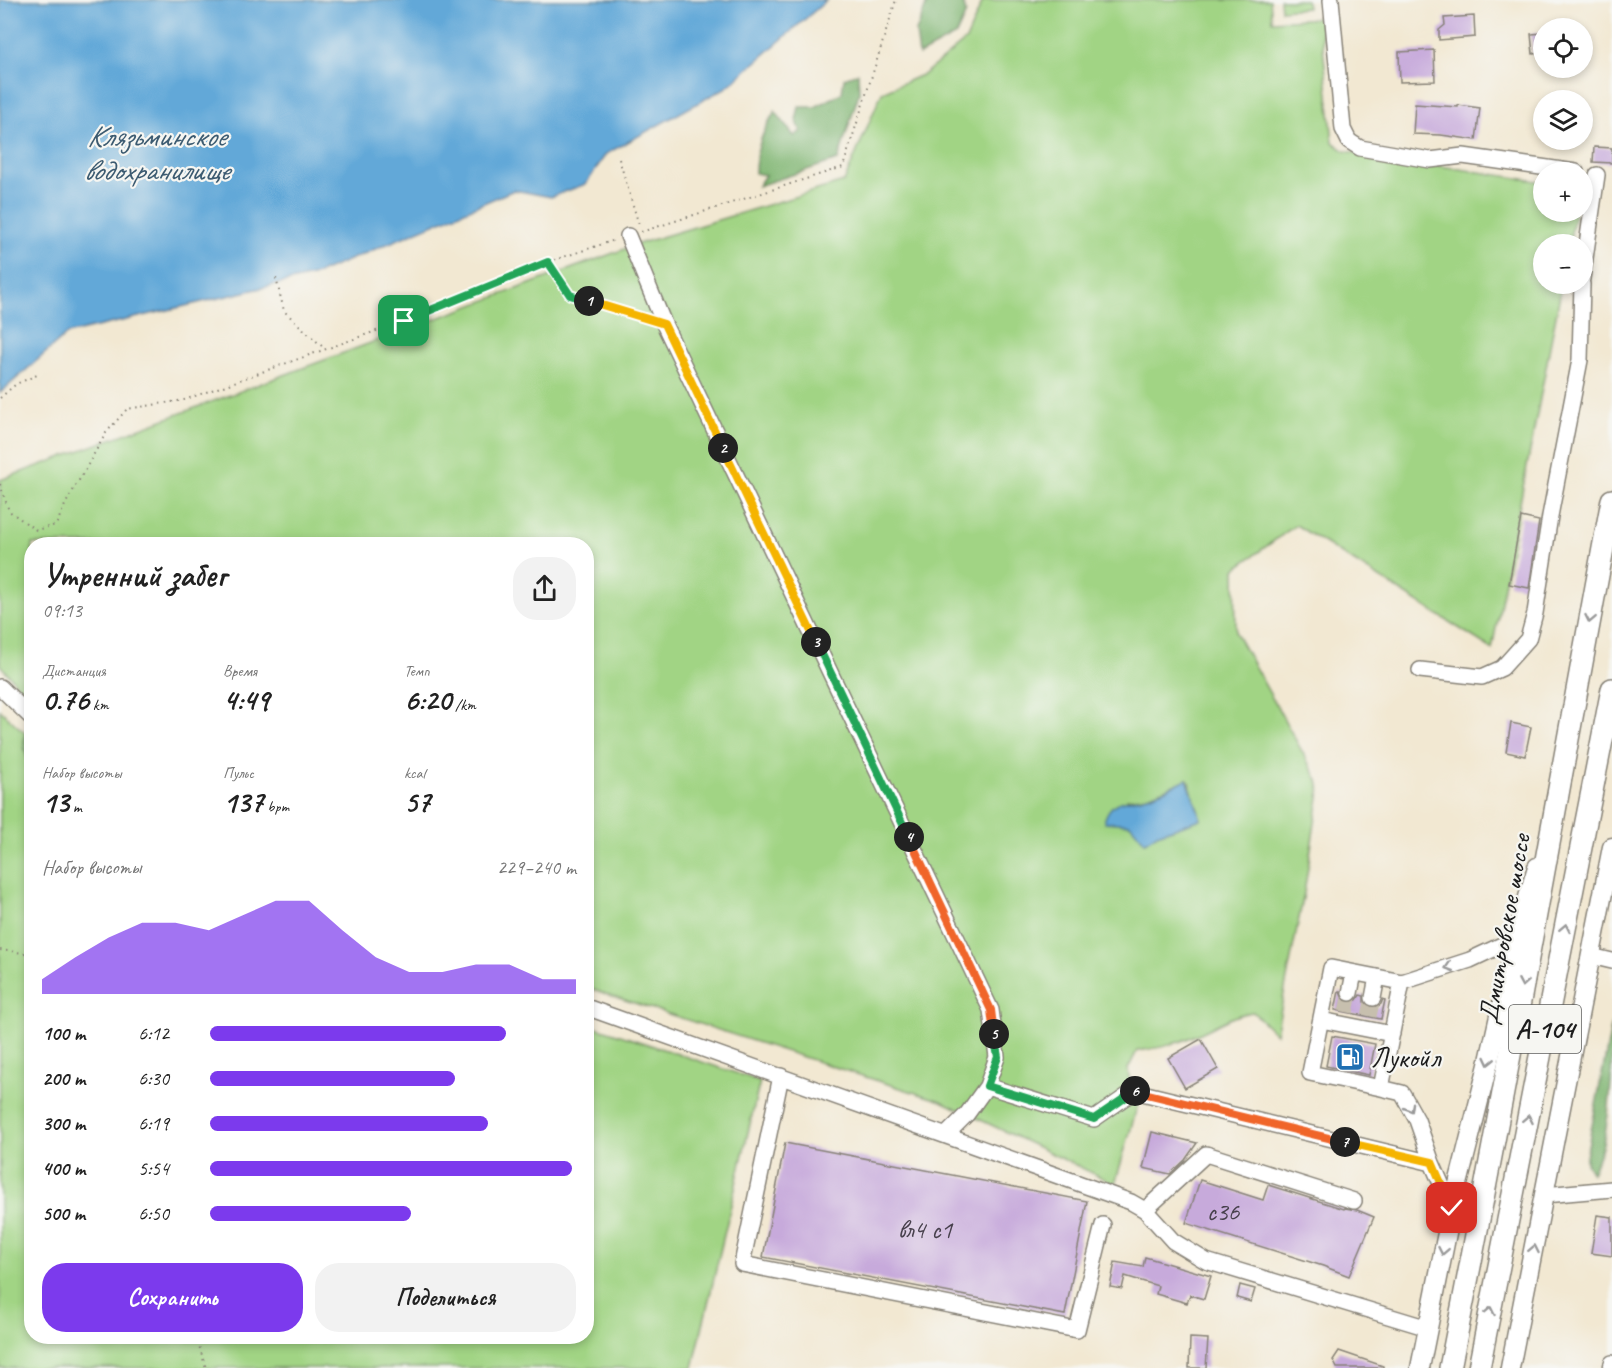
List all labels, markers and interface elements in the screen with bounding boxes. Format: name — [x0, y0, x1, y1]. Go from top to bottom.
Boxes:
map controls — [1533, 18, 1593, 294]
button: locate — [1533, 18, 1593, 78]
button: layers — [1533, 90, 1593, 150]
water label: Клязьминское водохранилище — [84, 117, 233, 189]
button: + — [1533, 162, 1593, 222]
button: − — [1533, 234, 1593, 294]
pin: 1 — [574, 286, 604, 316]
text: 1 — [585, 291, 593, 311]
pin — [378, 295, 429, 346]
icon: arrive — [387, 304, 420, 337]
pin: 2 — [708, 433, 738, 463]
text: 2 — [719, 438, 727, 458]
text: Утренний забег — [42, 554, 226, 596]
button: share — [513, 557, 576, 620]
text: 09:13 — [42, 598, 82, 623]
one-way arrow — [1584, 614, 1597, 624]
pin: 3 — [801, 627, 831, 657]
text: 3 — [812, 632, 820, 652]
text: Дистанция — [42, 661, 106, 681]
text: Время — [223, 661, 257, 681]
text: Темп — [404, 661, 430, 681]
text: 0.76 — [42, 681, 89, 719]
text: 4:49 — [223, 681, 269, 719]
text: 6:20 — [404, 681, 451, 719]
text: km — [89, 695, 108, 715]
text: /km — [451, 695, 476, 715]
text: Набор высоты — [42, 763, 121, 783]
text: Пульс — [223, 763, 254, 783]
text: kcal — [404, 763, 425, 783]
text: 13 — [42, 783, 69, 821]
text: 137 — [223, 783, 263, 821]
text: 57 — [404, 783, 430, 821]
text: m — [69, 797, 82, 817]
text: bpm — [263, 797, 289, 817]
pin: 4 — [894, 822, 924, 852]
text: 4 — [905, 827, 913, 847]
street label: Дмитровское шоссе — [1470, 830, 1538, 1027]
text: Набор высоты — [42, 855, 141, 880]
text: 229–240 m — [497, 855, 576, 880]
one-way arrow — [1558, 923, 1571, 933]
one-way arrow — [1444, 960, 1455, 973]
one-way arrow — [1517, 978, 1530, 988]
road number: А-104 — [1509, 1005, 1581, 1053]
pin: 5 — [979, 1019, 1009, 1049]
text: 100 m — [42, 1021, 85, 1046]
text: 6:12 — [138, 1021, 169, 1046]
text: 5 — [991, 1024, 997, 1044]
place label: Лукойл — [1371, 1040, 1442, 1075]
fuel station icon: Лукойл — [1334, 1041, 1366, 1073]
one-way arrow — [1483, 1056, 1496, 1066]
text: 200 m — [42, 1066, 85, 1091]
text: 6:30 — [138, 1066, 169, 1091]
pin: 6 — [1120, 1076, 1150, 1106]
text: 6 — [1131, 1081, 1139, 1101]
one-way arrow — [1403, 1102, 1415, 1112]
text: 300 m — [42, 1111, 85, 1136]
text: 6:19 — [138, 1111, 169, 1136]
one-way arrow — [1521, 1115, 1534, 1125]
pin: 7 — [1330, 1127, 1360, 1157]
text: 7 — [1341, 1132, 1349, 1152]
text: 400 m — [42, 1156, 85, 1181]
text: 5:54 — [138, 1156, 169, 1181]
pin — [1426, 1182, 1477, 1233]
icon: check — [1435, 1191, 1468, 1224]
house number: с36 — [1207, 1195, 1241, 1228]
text: 500 m — [42, 1201, 85, 1226]
text: 6:50 — [138, 1201, 169, 1226]
house number: вл4 с1 — [898, 1213, 954, 1246]
one-way arrow — [1527, 1244, 1540, 1254]
one-way arrow — [1438, 1246, 1451, 1256]
button: Сохранить — [42, 1263, 303, 1332]
button: Поделиться — [315, 1263, 576, 1332]
one-way arrow — [1483, 1306, 1496, 1316]

